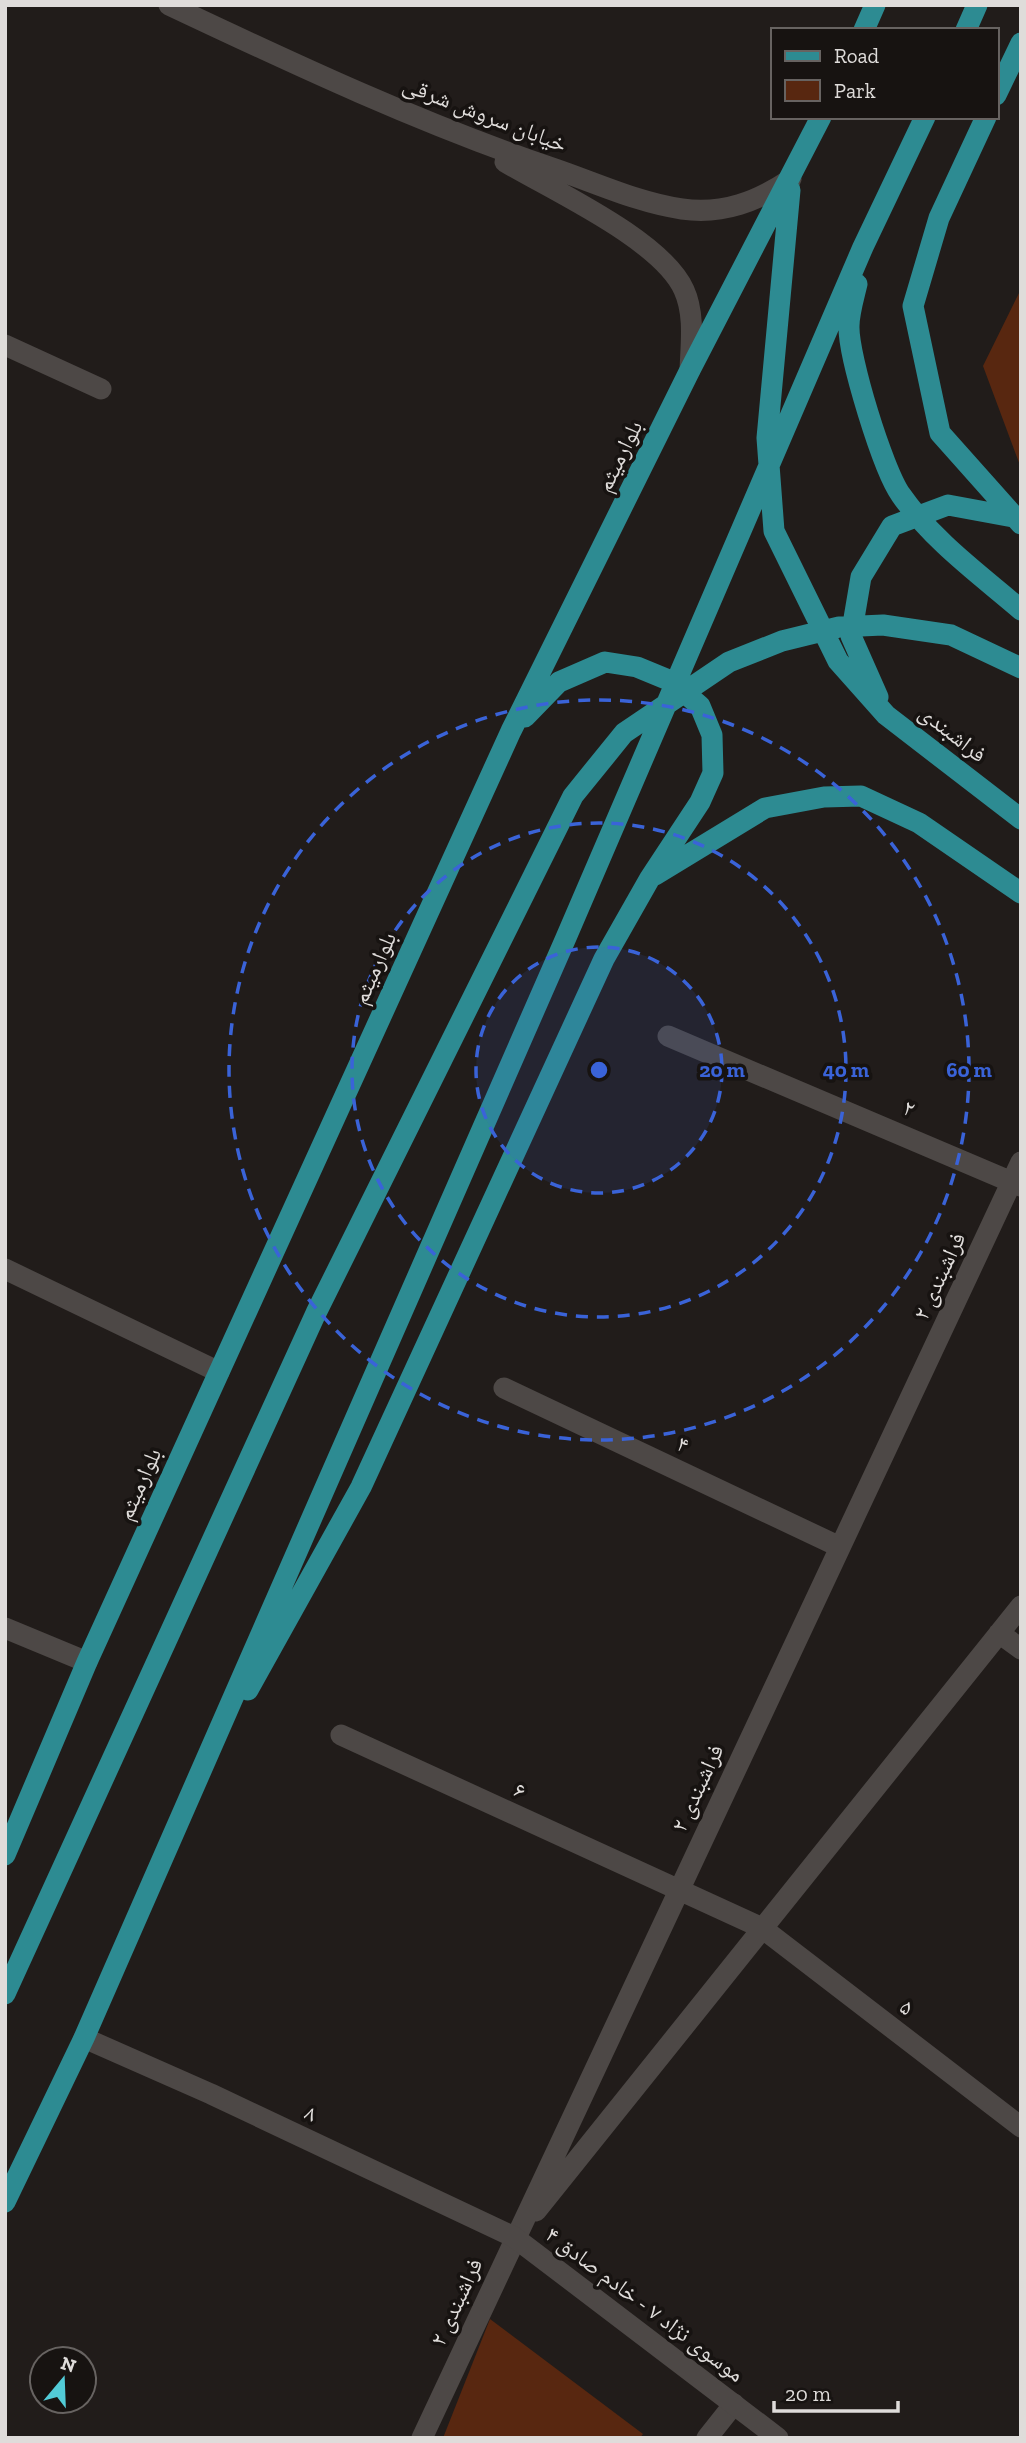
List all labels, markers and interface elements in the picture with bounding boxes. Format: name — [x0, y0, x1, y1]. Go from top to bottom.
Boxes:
legend — [771, 28, 998, 119]
text: Road — [834, 43, 880, 68]
street label: خیابان سروش شرقی — [399, 70, 571, 158]
text: Park — [834, 78, 876, 103]
street label: بلوارمیثم — [590, 416, 650, 497]
street label: فراشبندی — [914, 698, 992, 768]
street label: بلوارمیثم — [346, 927, 404, 1009]
text: 20 m — [699, 1057, 745, 1082]
text: 40 m — [823, 1057, 870, 1082]
text: 60 m — [946, 1057, 992, 1082]
centre of rings — [587, 1058, 611, 1082]
street label: ۲ — [899, 1093, 919, 1123]
street label: ۲ فراشبندی — [907, 1228, 971, 1324]
street label: ۴ — [672, 1429, 694, 1459]
street label: بلوارمیثم — [111, 1443, 169, 1525]
street label: ۲ فراشبندی — [665, 1740, 729, 1836]
street label: ۶ — [509, 1775, 531, 1805]
street label: ۵ — [894, 1993, 920, 2021]
street label: ۸ — [300, 2098, 322, 2128]
street label: موسوی نژاد ۷ - خادم صادق ۴ — [539, 2220, 750, 2389]
street label: ۲ فراشبندی — [424, 2254, 488, 2350]
north arrow — [28, 2345, 98, 2415]
text: N — [58, 2351, 79, 2378]
scale bar — [774, 2370, 898, 2414]
text: 20 m — [785, 2381, 831, 2406]

